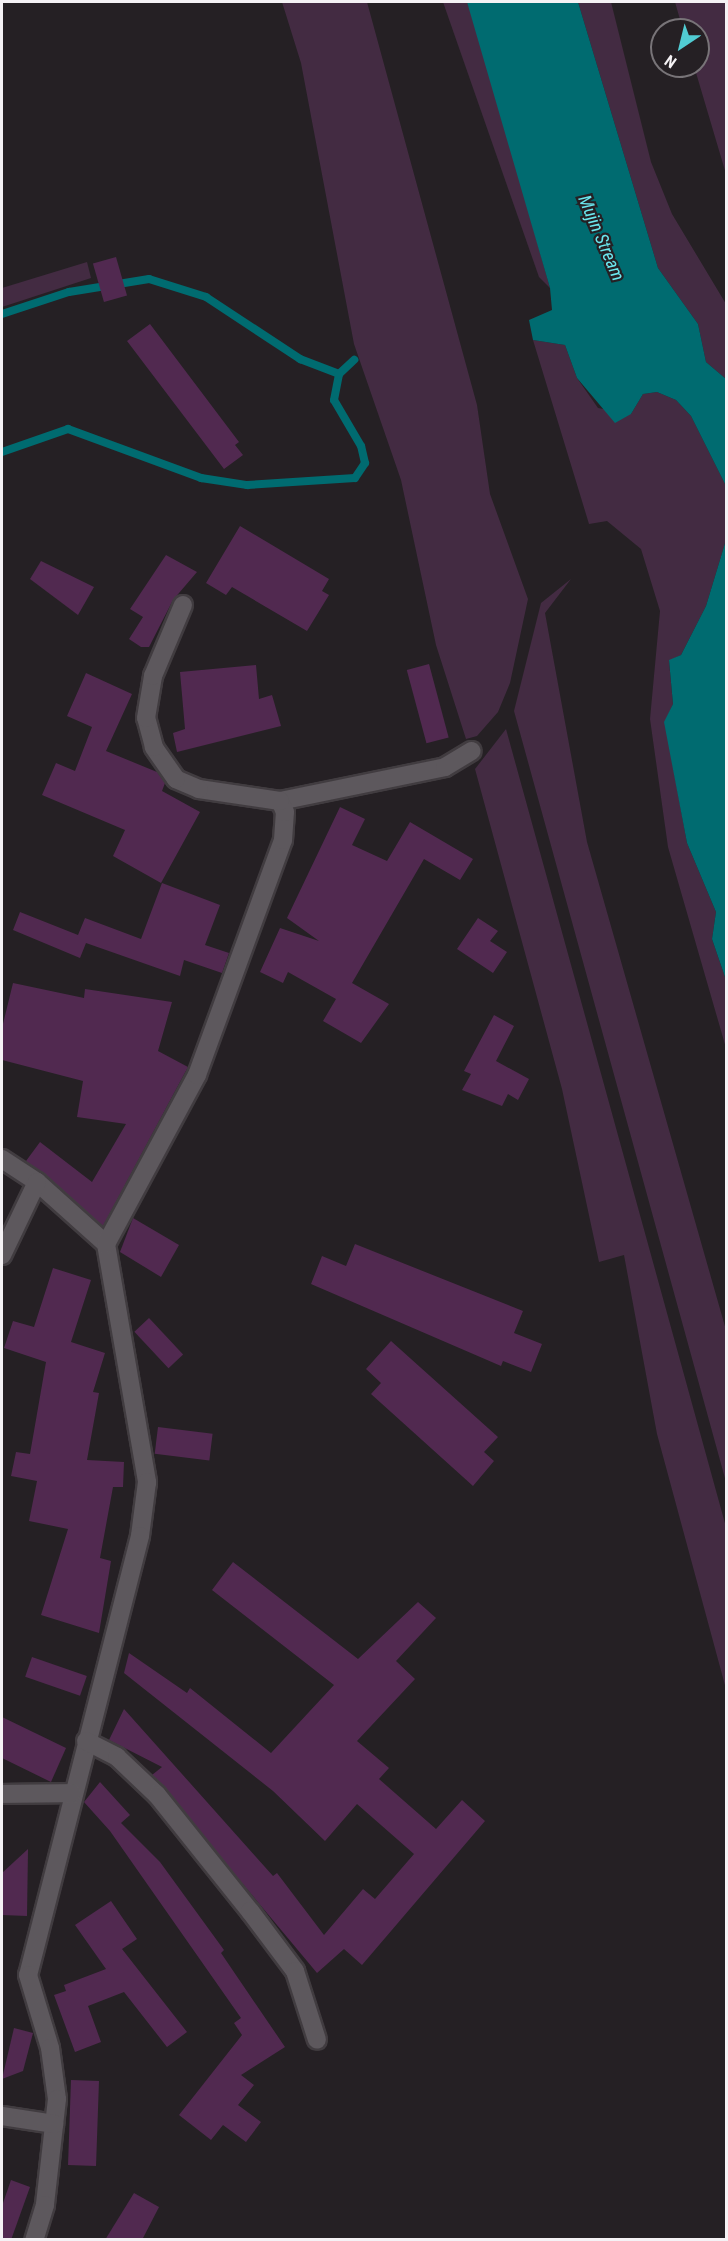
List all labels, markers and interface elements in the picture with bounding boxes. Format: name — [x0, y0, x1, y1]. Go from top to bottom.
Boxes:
north arrow — [650, 18, 710, 78]
text: N — [661, 51, 680, 72]
water label: Mujin Stream — [573, 192, 629, 284]

